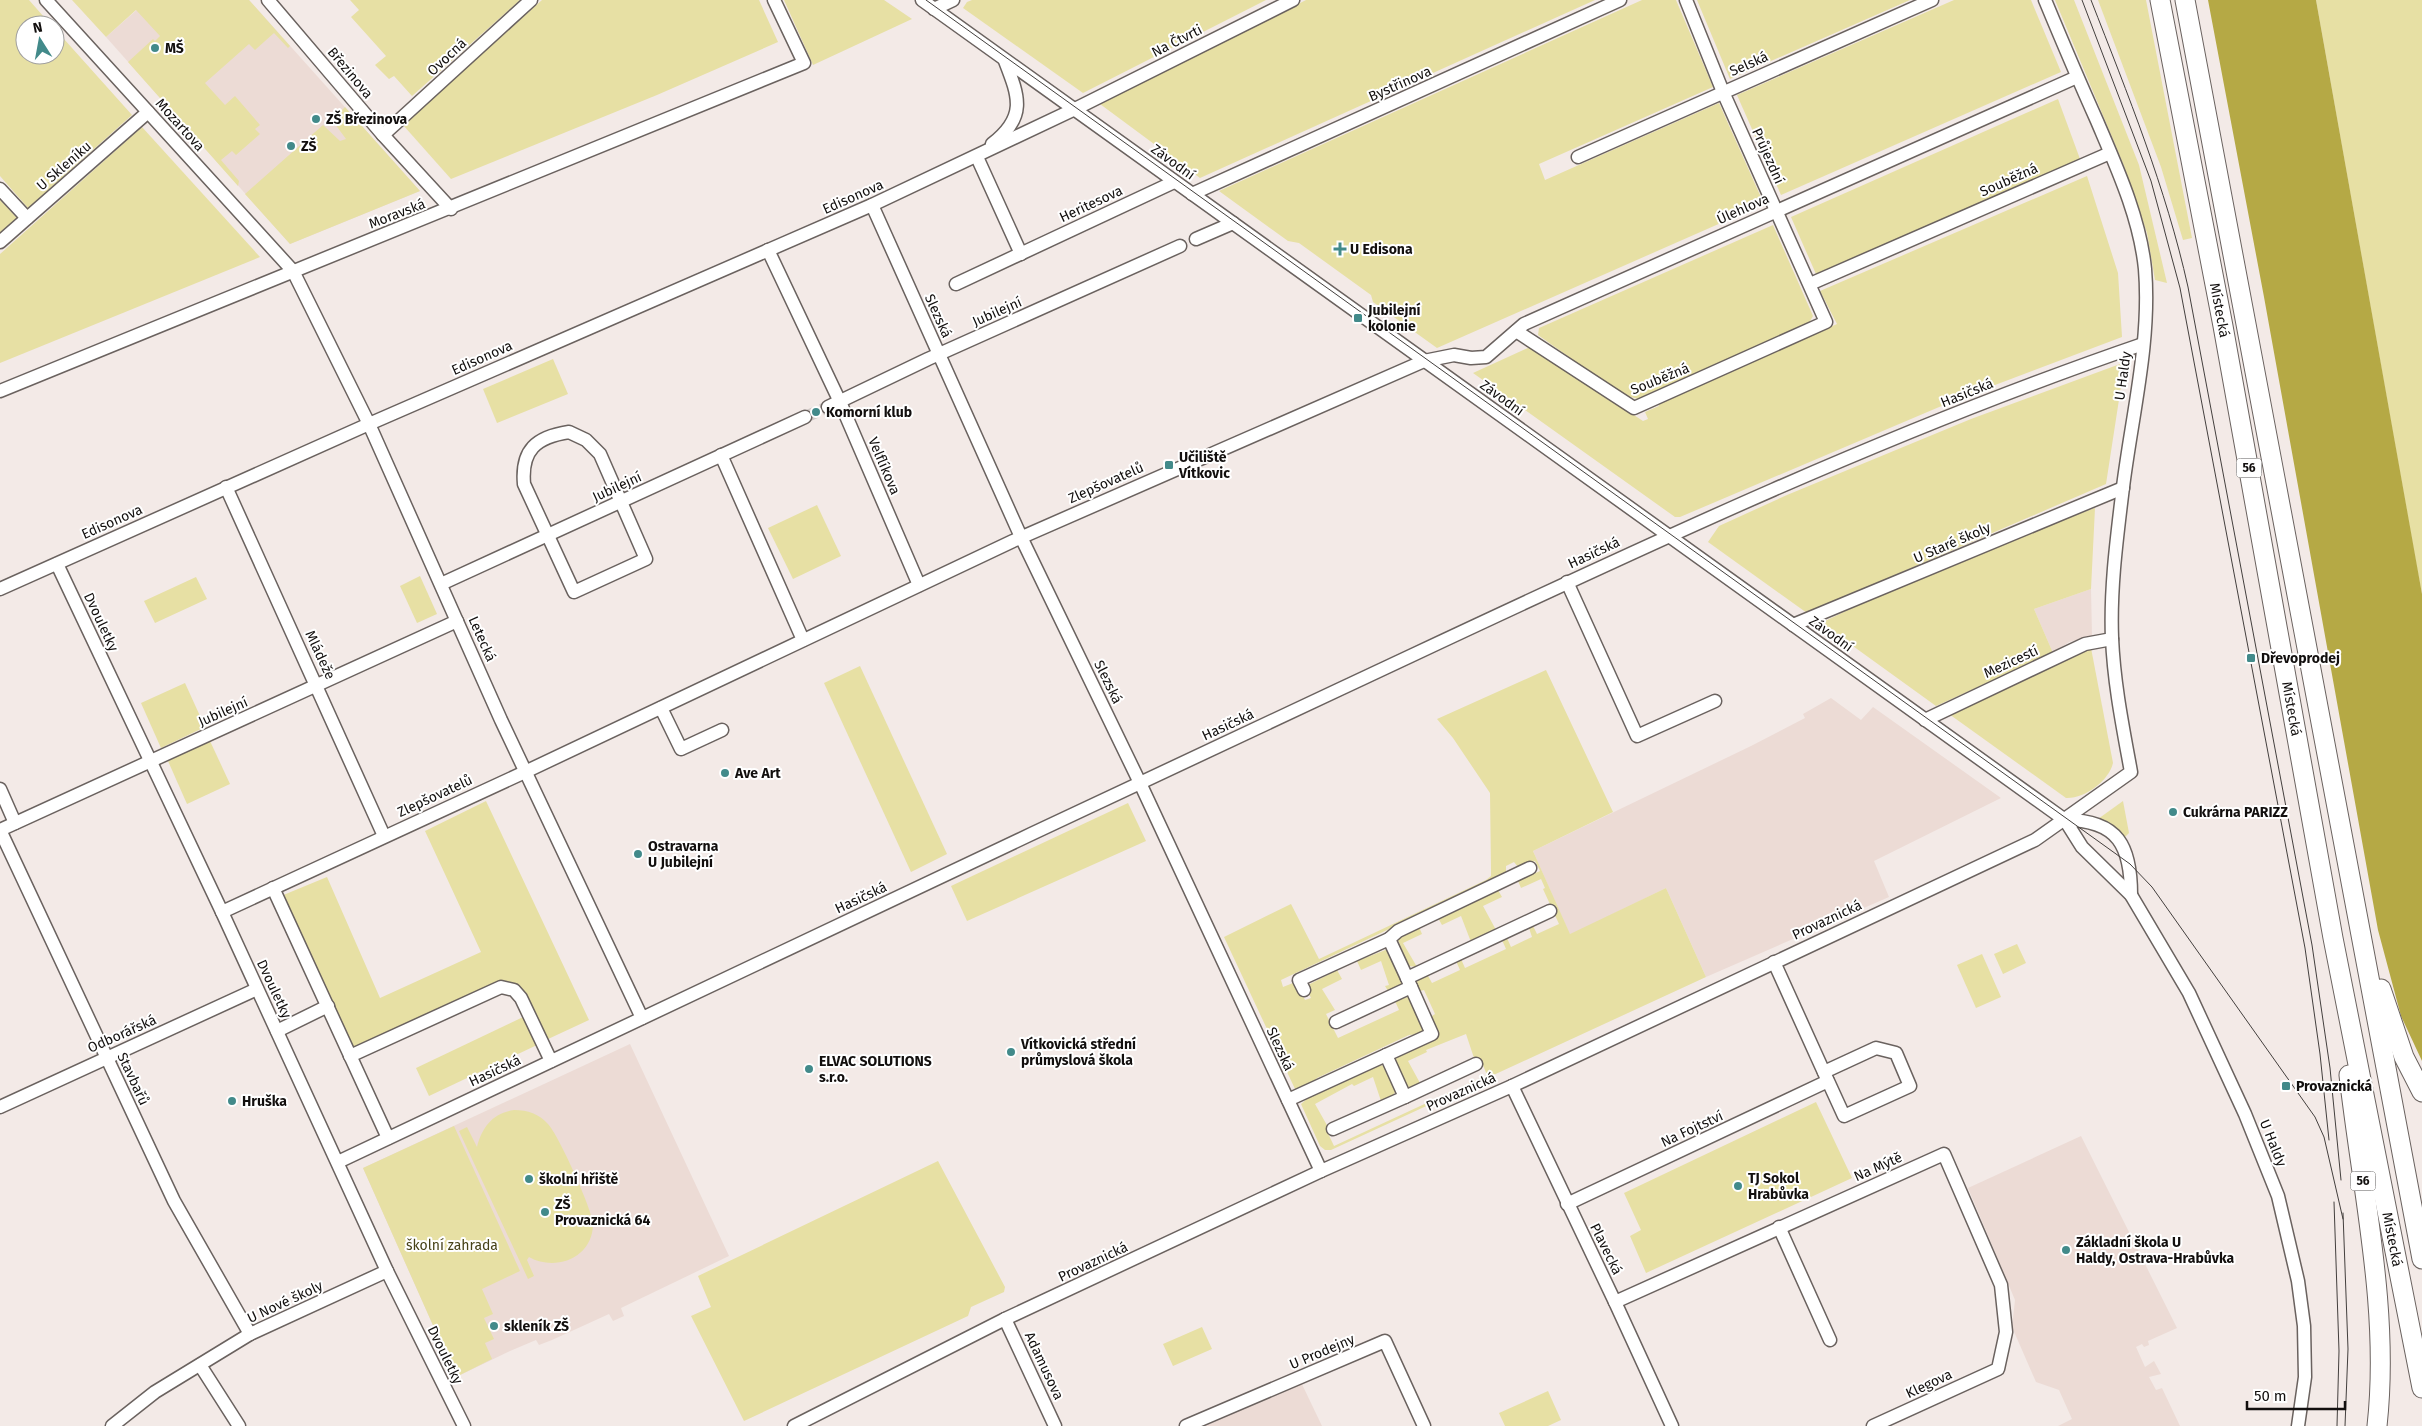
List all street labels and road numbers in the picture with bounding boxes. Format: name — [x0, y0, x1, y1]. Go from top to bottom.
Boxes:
street label: Na Čtvrti — [1148, 20, 1205, 61]
street label: Ovocná — [424, 35, 470, 79]
street label: Březinova — [324, 44, 376, 102]
street label: Selská — [1727, 48, 1771, 80]
street label: Bystřinova — [1366, 63, 1434, 105]
street label: Mozartova — [152, 95, 208, 155]
street label: Průjezdní — [1748, 125, 1788, 187]
street label: U Skleníku — [33, 138, 95, 194]
street label: Závodní — [1148, 140, 1198, 184]
street label: Souběžná — [1977, 160, 2041, 200]
street label: Edisonova — [820, 176, 886, 218]
street label: Heritesova — [1057, 182, 1125, 226]
street label: Úlehlova — [1714, 189, 1772, 228]
street label: Moravská — [366, 195, 428, 233]
street label: Místecká — [2206, 282, 2233, 339]
street label: Slezská — [921, 291, 955, 341]
street label: Jubilejní — [970, 294, 1024, 330]
street label: Edisonova — [449, 337, 515, 379]
street label: U Haldy — [2111, 350, 2135, 402]
street label: Souběžná — [1628, 360, 1692, 398]
street label: Hasičská — [1938, 375, 1996, 411]
street label: Závodní — [1477, 376, 1527, 420]
street label: Velflíkova — [864, 435, 904, 497]
road number: 56 — [2236, 458, 2262, 478]
street label: Zlepšovatelů — [1066, 459, 1146, 507]
street label: Jubilejní — [590, 468, 644, 506]
street label: Edisonova — [79, 501, 145, 543]
street label: U Staré školy — [1911, 519, 1993, 567]
street label: Hasičská — [1565, 534, 1623, 572]
street label: Dvouletky — [80, 590, 122, 654]
street label: Závodní — [1806, 612, 1856, 656]
street label: Letecká — [464, 614, 500, 664]
street label: Mládeže — [301, 628, 339, 682]
street label: Mezicestí — [1981, 642, 2041, 682]
street label: Slezská — [1090, 657, 1126, 707]
street label: Místecká — [2279, 680, 2305, 738]
street label: Jubilejní — [196, 694, 250, 730]
street label: Hasičská — [1199, 706, 1257, 744]
street label: Zlepšovatelů — [395, 771, 475, 821]
street label: Hasičská — [832, 879, 890, 917]
street label: Provaznická — [1790, 896, 1864, 944]
street label: Dvouletky — [253, 957, 295, 1021]
street label: Odborářská — [85, 1011, 159, 1057]
street label: Slezská — [1263, 1024, 1297, 1074]
street label: Stavbařů — [113, 1050, 153, 1108]
street label: Hasičská — [466, 1052, 524, 1090]
street label: Provaznická — [1423, 1069, 1499, 1115]
street label: Na Fojtství — [1658, 1107, 1726, 1151]
street label: U Haldy — [2256, 1117, 2290, 1169]
street label: Na Mýtě — [1851, 1149, 1905, 1185]
road number: 56 — [2350, 1172, 2376, 1190]
street label: Místecká — [2379, 1211, 2406, 1268]
street label: Plavecká — [1586, 1220, 1626, 1278]
street label: Provaznická — [1056, 1238, 1130, 1286]
street label: U Nové školy — [244, 1277, 326, 1327]
street label: Dvouletky — [424, 1323, 466, 1387]
street label: Adamusova — [1021, 1329, 1067, 1403]
street label: U Prodejny — [1287, 1331, 1357, 1373]
street label: Klegova — [1903, 1366, 1955, 1402]

